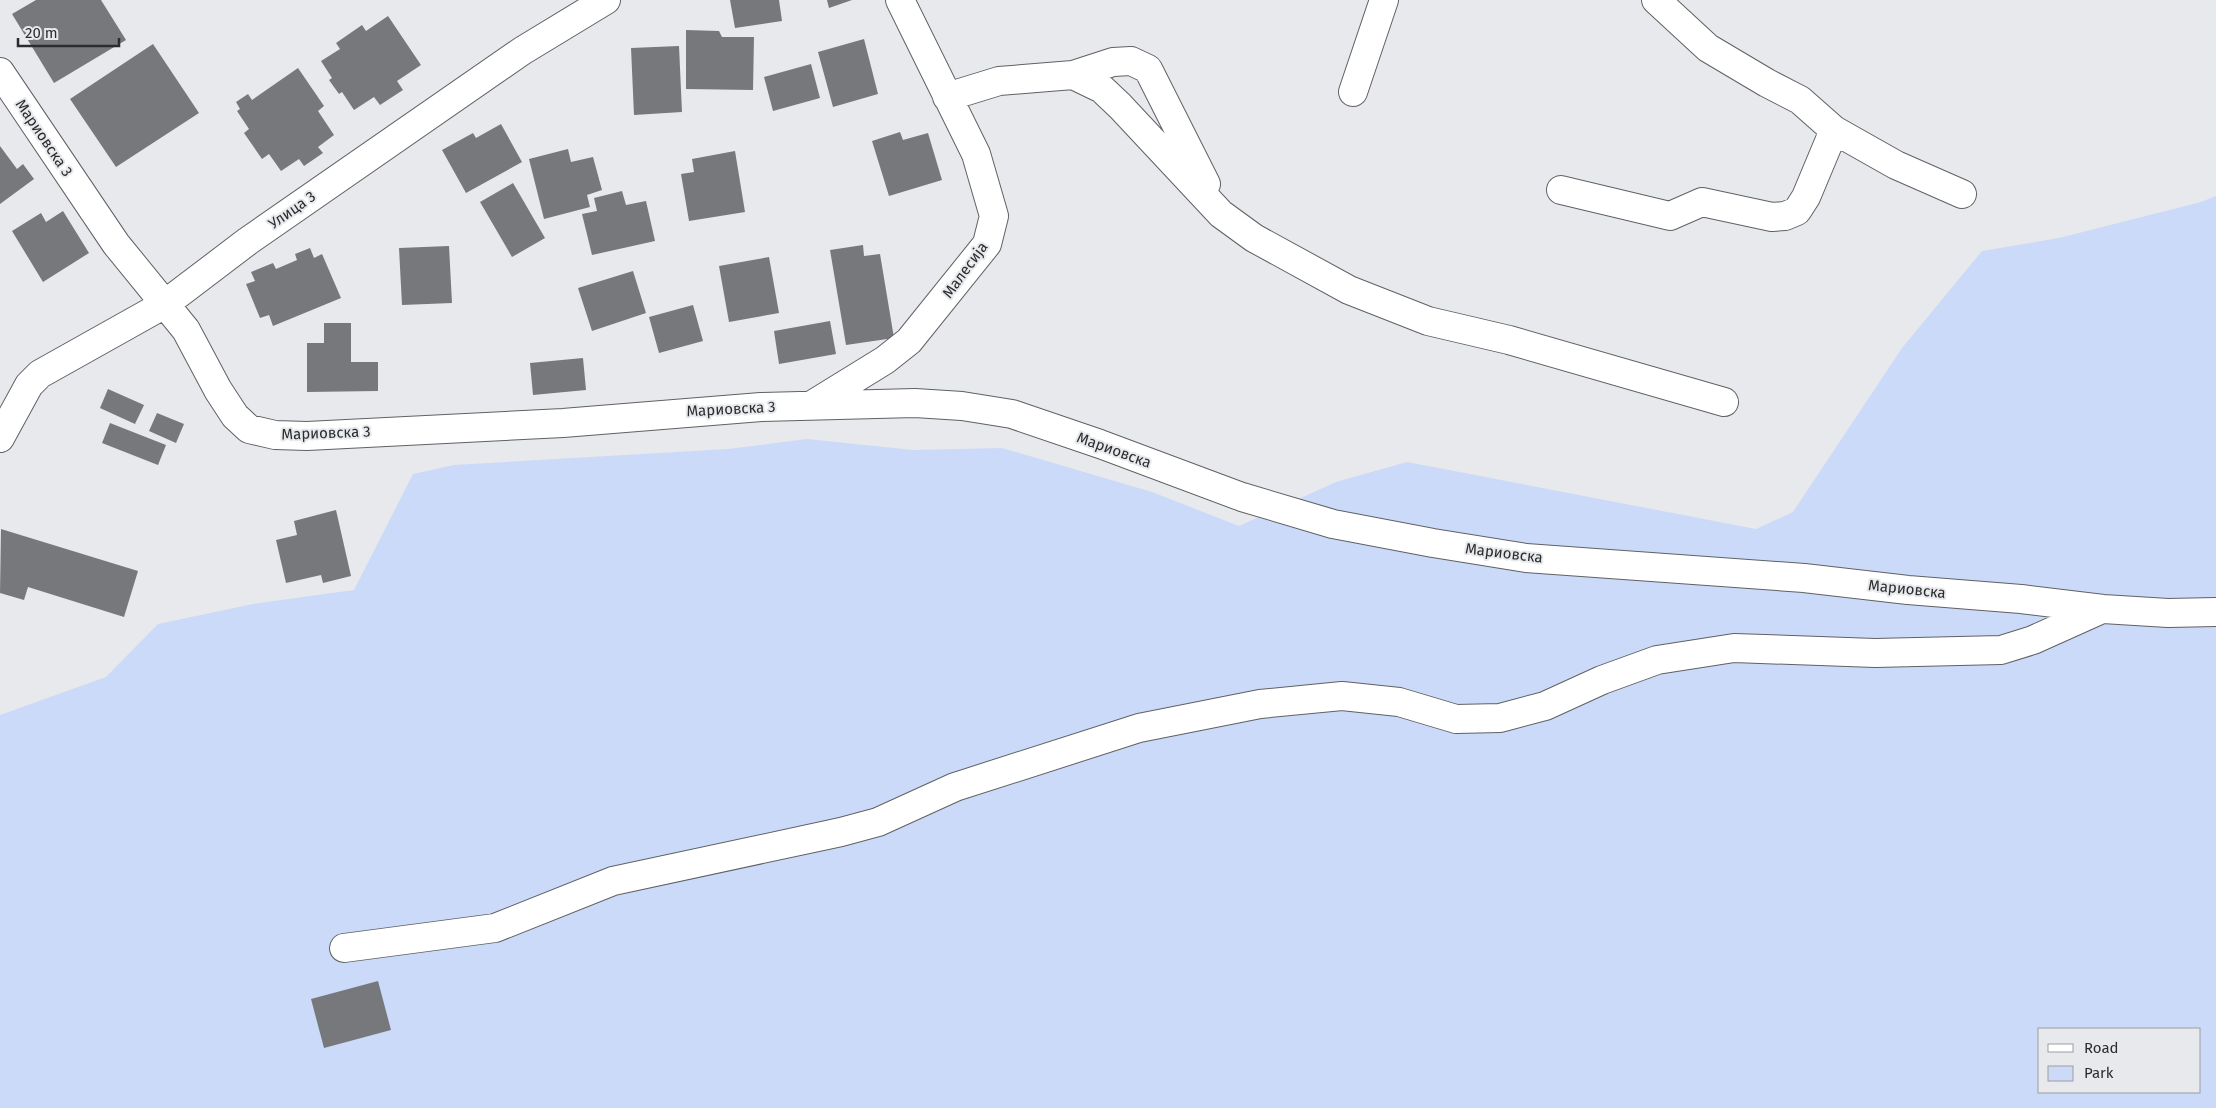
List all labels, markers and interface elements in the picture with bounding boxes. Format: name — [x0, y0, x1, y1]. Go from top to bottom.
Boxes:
scale bar — [18, 15, 119, 47]
text: 20 m — [25, 24, 58, 42]
street label: Мариовска 3 — [12, 96, 76, 180]
street label: Улица 3 — [265, 187, 319, 233]
street label: Малесија — [939, 238, 991, 302]
street label: Мариовска 3 — [686, 398, 776, 420]
street label: Мариовска 3 — [281, 422, 371, 444]
street label: Мариовска — [1074, 428, 1154, 472]
street label: Мариовска — [1464, 539, 1544, 567]
street label: Мариовска — [1867, 576, 1947, 602]
legend — [2038, 1028, 2201, 1093]
text: Road — [2084, 1039, 2119, 1057]
text: Park — [2084, 1064, 2114, 1082]

